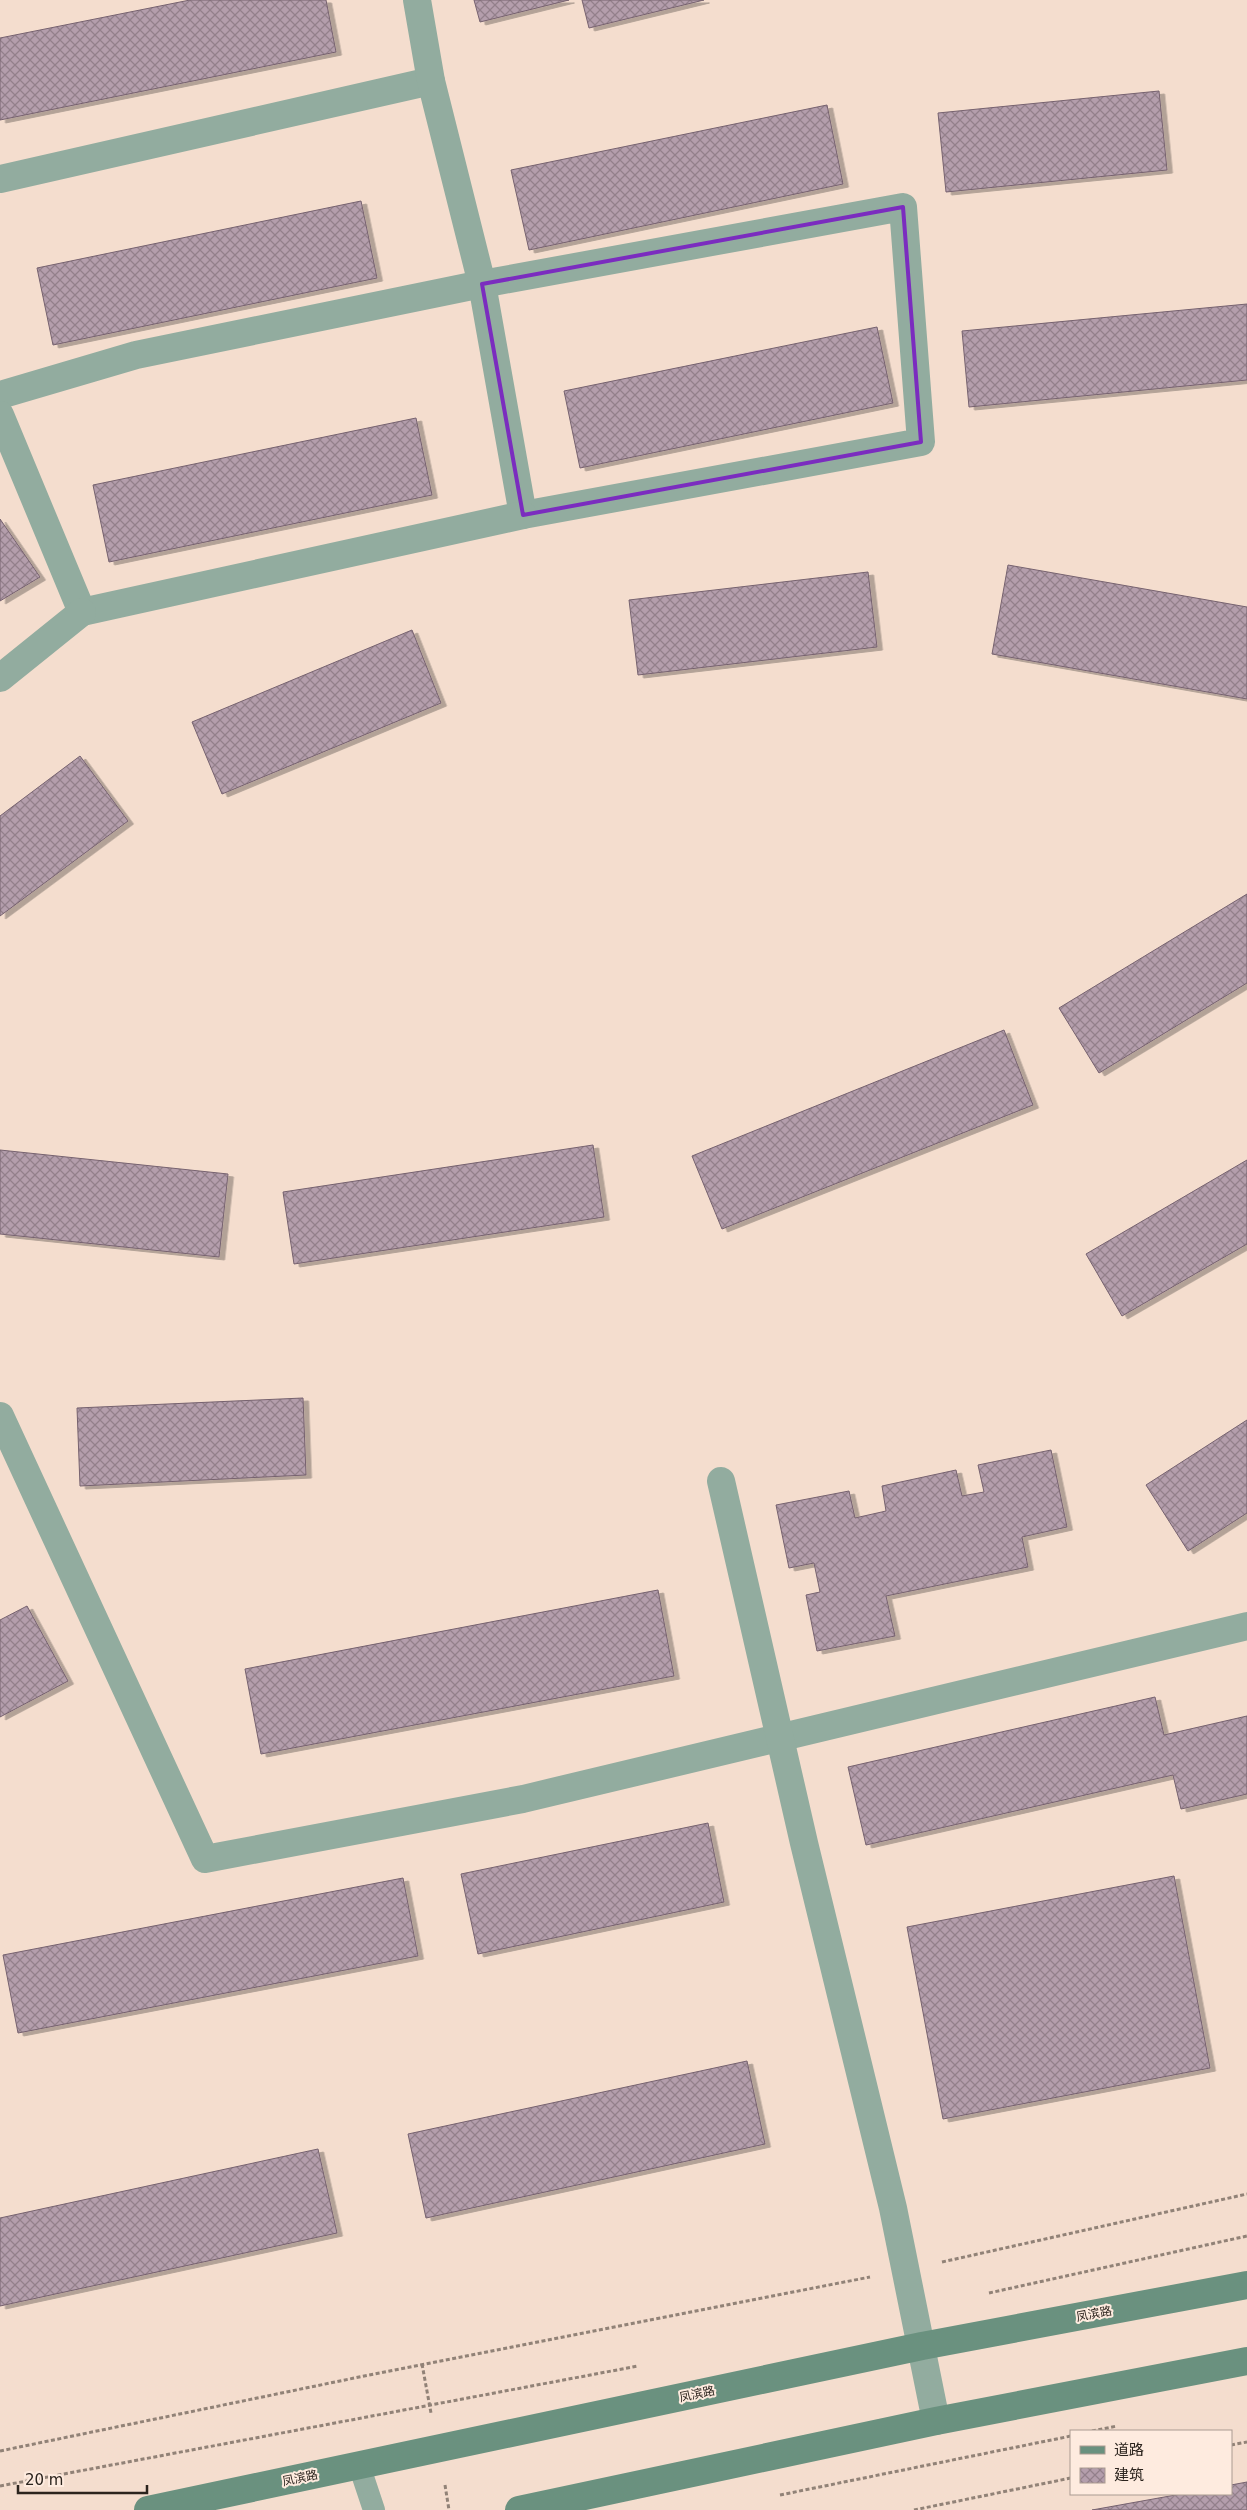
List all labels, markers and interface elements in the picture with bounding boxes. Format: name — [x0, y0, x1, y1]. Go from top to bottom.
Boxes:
street label: 凤滨路 — [1075, 2304, 1113, 2324]
street label: 凤滨路 — [678, 2383, 716, 2405]
legend — [1070, 2430, 1232, 2495]
text: 道路 — [1114, 2441, 1144, 2459]
scale bar — [18, 2462, 146, 2494]
text: 建筑 — [1114, 2466, 1144, 2484]
street label: 凤滨路 — [281, 2467, 319, 2489]
text: 20 m — [25, 2471, 63, 2489]

